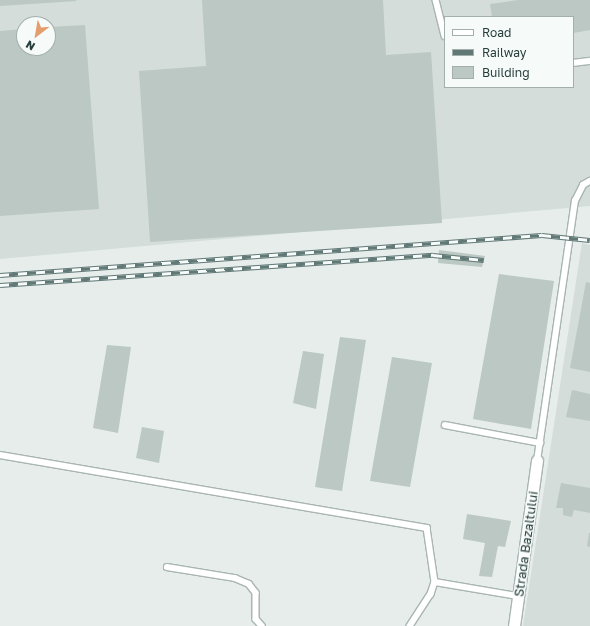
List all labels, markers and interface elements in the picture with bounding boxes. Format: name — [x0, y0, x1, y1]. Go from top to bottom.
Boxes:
north arrow — [16, 16, 56, 56]
legend — [444, 16, 574, 88]
text: Road — [482, 25, 511, 40]
text: N — [23, 38, 37, 54]
text: Railway — [482, 45, 527, 60]
text: Building — [482, 65, 530, 80]
street label: Strada Bazaltului — [511, 490, 541, 598]

